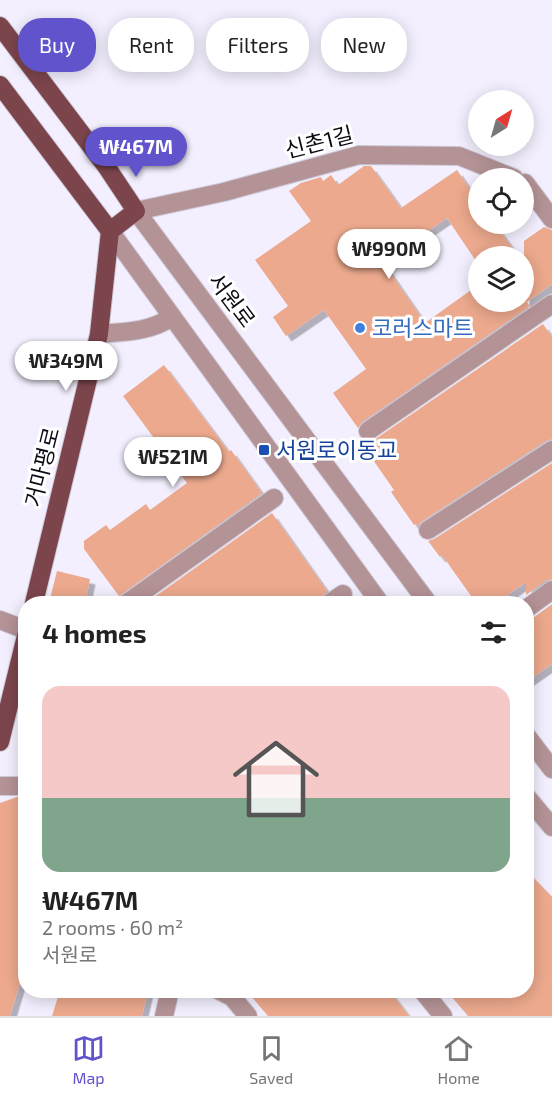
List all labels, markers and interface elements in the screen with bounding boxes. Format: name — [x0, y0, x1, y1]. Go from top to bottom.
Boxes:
chip: Buy — [18, 18, 96, 72]
chip: Rent — [108, 18, 194, 72]
chip: Filters — [206, 18, 309, 72]
chip: New — [321, 18, 407, 72]
north arrow — [468, 90, 534, 156]
map controls — [468, 90, 534, 312]
street label: 신촌1길 — [282, 120, 356, 162]
pin: ₩467M — [94, 127, 178, 178]
text: ₩467M — [99, 134, 173, 158]
button: locate — [468, 168, 534, 234]
pin: ₩990M — [347, 229, 431, 280]
text: ₩990M — [351, 236, 427, 260]
button: layers — [468, 246, 534, 312]
street label: 서원로 — [204, 267, 261, 331]
place label: 코러스마트 — [372, 314, 473, 340]
marker: 코러스마트 — [353, 321, 367, 335]
pin: ₩349M — [24, 341, 108, 392]
text: ₩349M — [29, 348, 103, 372]
street label: 거마평로 — [19, 424, 63, 509]
place label: 서원로이동교 — [276, 436, 397, 462]
pin: ₩521M — [131, 437, 215, 488]
marker: 서원로이동교 — [257, 443, 271, 457]
text: ₩521M — [138, 444, 208, 468]
icon: filters — [477, 616, 510, 649]
text: 4 homes — [42, 617, 147, 648]
icon: home — [222, 725, 330, 833]
text: ₩467M — [42, 884, 138, 915]
text: 2 rooms · 60 m² — [42, 915, 183, 939]
text: 서원로 — [42, 942, 97, 966]
tab: Map — [72, 1032, 105, 1087]
tab: Saved — [249, 1032, 293, 1087]
tab: Home — [437, 1032, 480, 1087]

